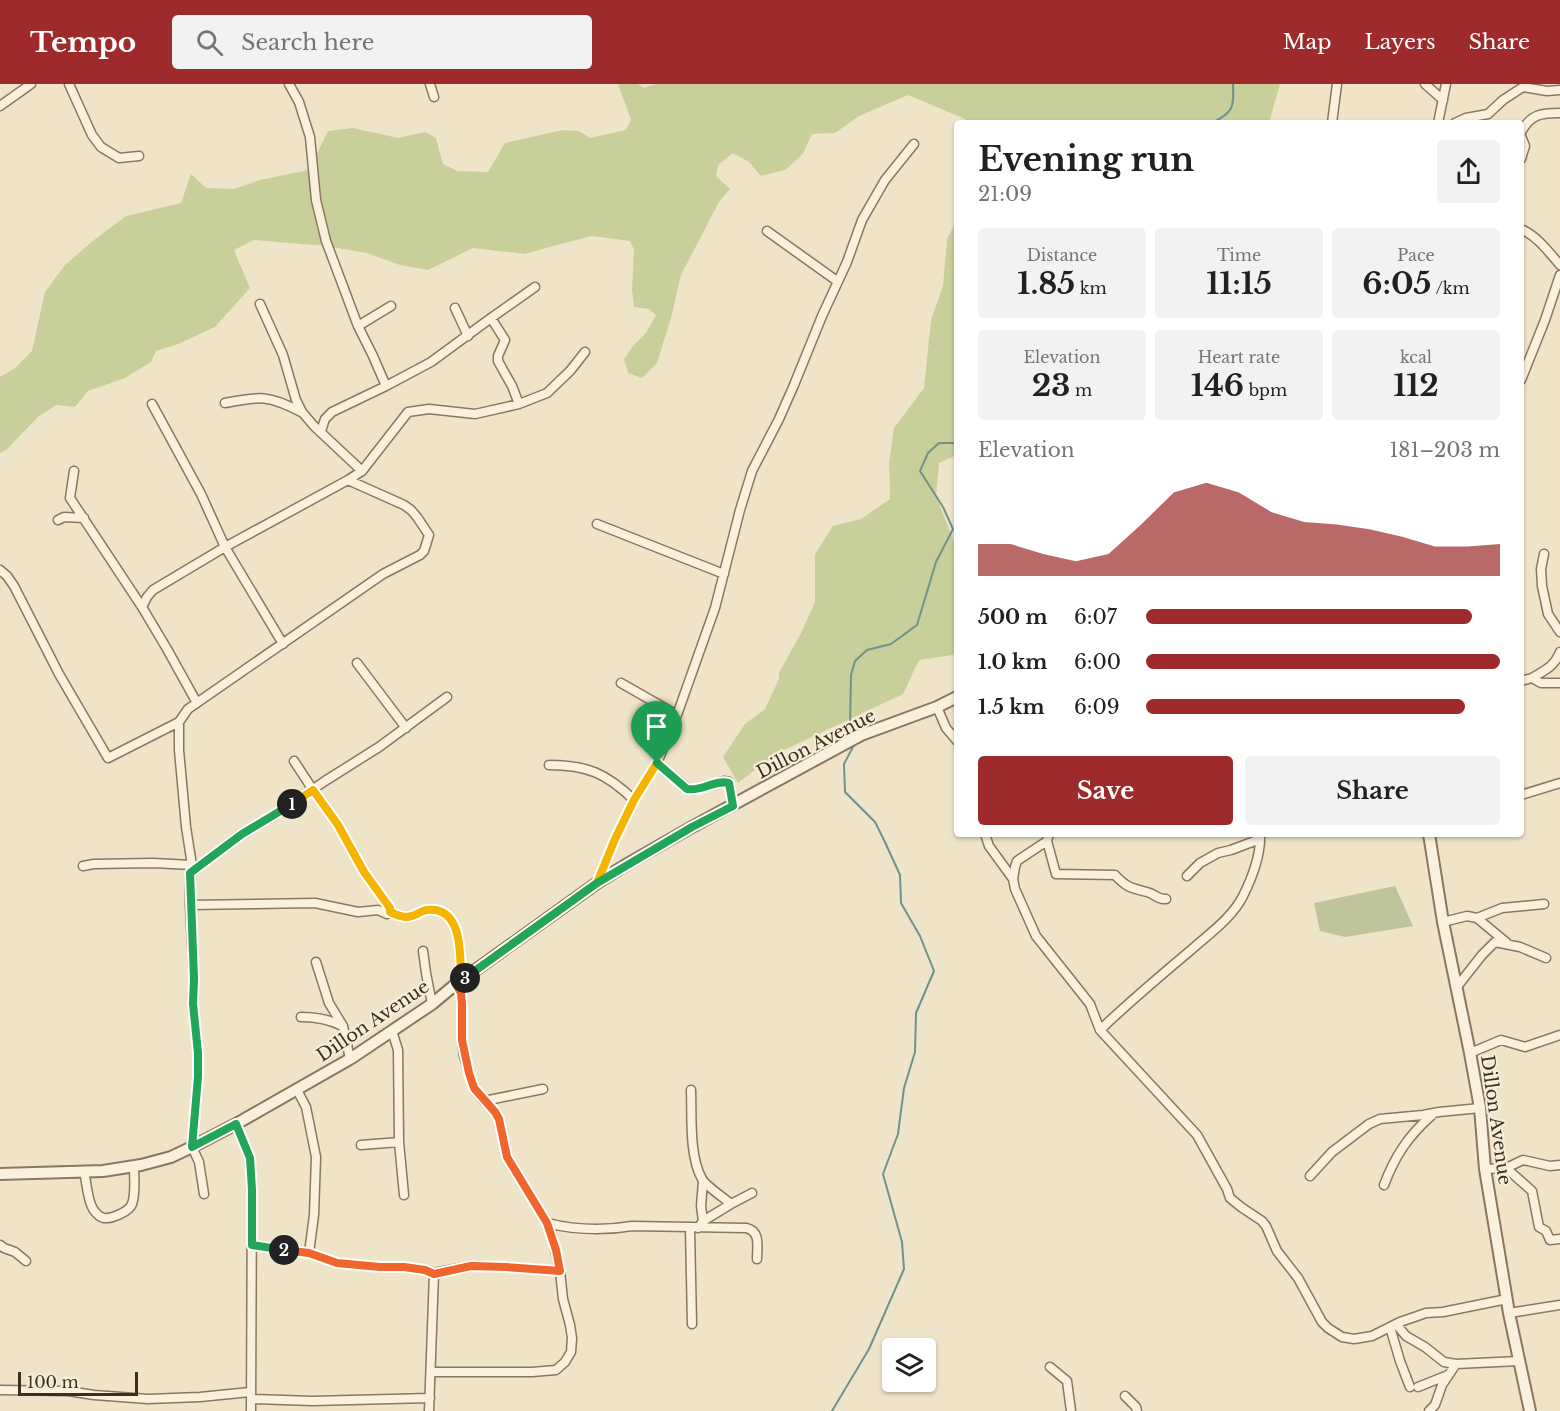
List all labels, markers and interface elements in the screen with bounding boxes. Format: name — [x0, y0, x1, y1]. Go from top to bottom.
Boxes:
search box — [172, 15, 592, 69]
text: Tempo — [30, 25, 136, 60]
icon: search — [193, 26, 226, 59]
text: Search here — [241, 29, 374, 56]
text: Map — [1283, 29, 1332, 55]
text: Layers — [1365, 29, 1436, 55]
text: Share — [1469, 29, 1530, 55]
text: Evening run — [978, 139, 1194, 180]
button: share — [1437, 140, 1500, 203]
text: 21:09 — [978, 182, 1032, 206]
text: Distance — [1027, 245, 1097, 265]
text: Time — [1217, 245, 1261, 265]
text: Pace — [1397, 245, 1435, 265]
text: 1.85 — [1017, 265, 1075, 302]
text: 11:15 — [1206, 265, 1272, 302]
text: 6:05 — [1362, 265, 1431, 302]
text: km — [1075, 278, 1107, 298]
text: /km — [1431, 278, 1470, 298]
text: Elevation — [1023, 347, 1101, 367]
text: Heart rate — [1198, 347, 1280, 367]
text: kcal — [1400, 347, 1432, 367]
text: 23 — [1032, 367, 1070, 404]
text: 146 — [1191, 367, 1244, 404]
text: 112 — [1393, 367, 1439, 404]
text: m — [1070, 380, 1092, 400]
text: bpm — [1244, 380, 1287, 400]
text: Elevation — [978, 438, 1075, 462]
text: 181–203 m — [1389, 438, 1500, 462]
text: 500 m — [978, 605, 1048, 629]
text: 6:07 — [1074, 605, 1117, 629]
text: 1.0 km — [978, 650, 1047, 674]
text: 6:00 — [1074, 650, 1121, 674]
text: 1.5 km — [978, 695, 1045, 719]
text: 6:09 — [1074, 695, 1120, 719]
pin — [631, 701, 682, 763]
street label: Dillon Avenue — [753, 704, 879, 784]
icon: arrive — [640, 710, 673, 743]
button: Save — [978, 756, 1233, 825]
button: Share — [1245, 756, 1500, 825]
pin: 1 — [277, 789, 307, 819]
text: 1 — [289, 794, 295, 814]
pin: 3 — [450, 963, 480, 993]
text: 3 — [460, 968, 470, 988]
street label: Dillon Avenue — [313, 975, 433, 1067]
street label: Dillon Avenue — [1476, 1054, 1516, 1186]
pin: 2 — [269, 1235, 299, 1265]
text: 2 — [279, 1240, 289, 1260]
map controls — [882, 1338, 936, 1392]
button: layers — [882, 1338, 936, 1392]
scale bar — [18, 1369, 138, 1396]
text: 100 m — [27, 1372, 79, 1392]

